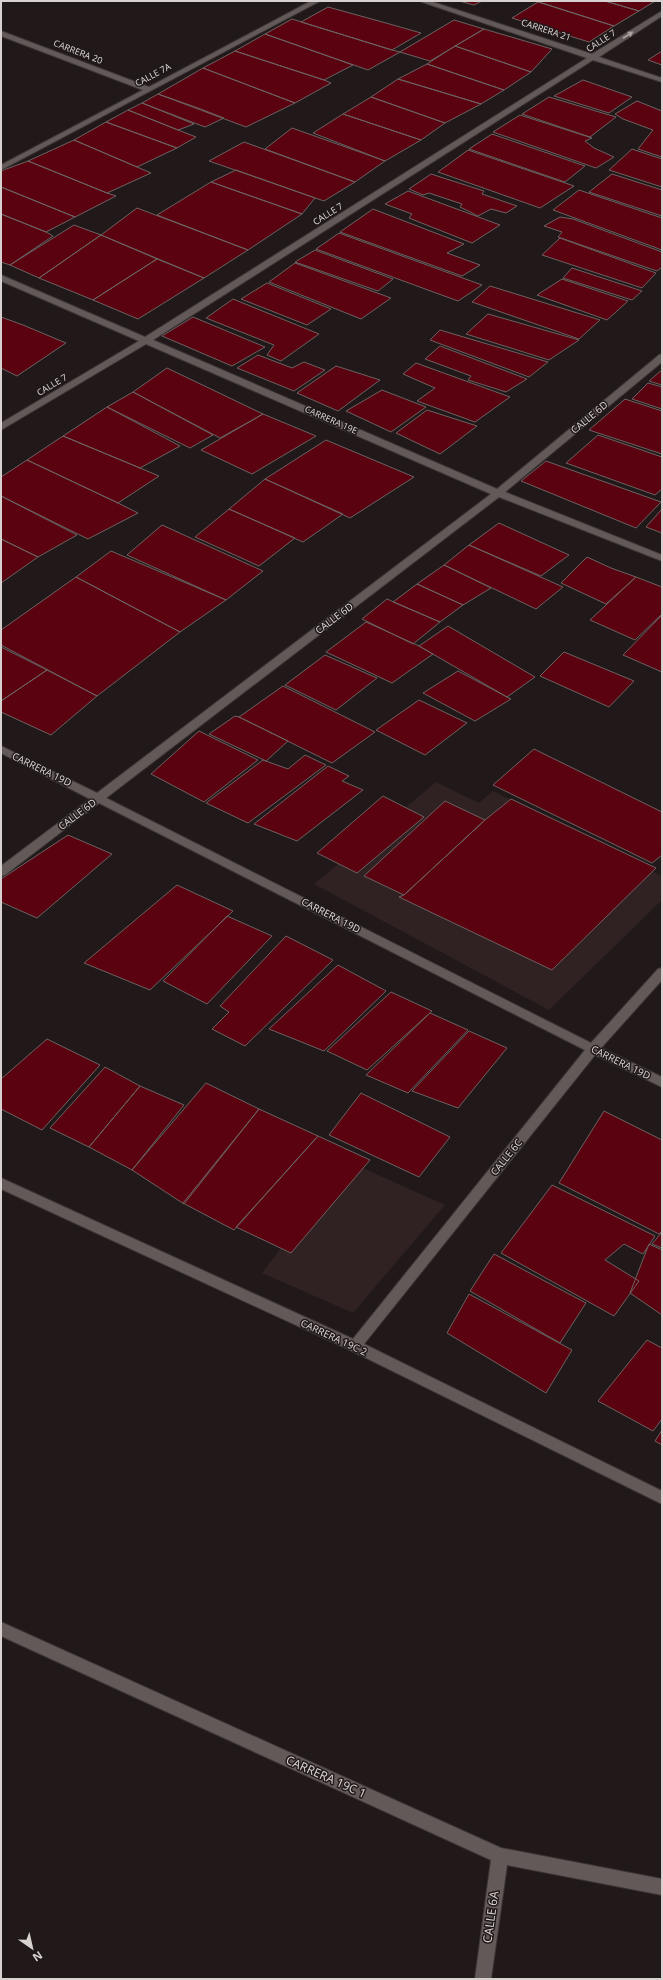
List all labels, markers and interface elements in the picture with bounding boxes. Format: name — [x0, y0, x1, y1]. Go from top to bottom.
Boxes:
street label: CARRERA 21 — [520, 15, 573, 44]
street label: CALLE 7 — [583, 26, 618, 55]
one-way arrow — [623, 32, 634, 39]
street label: CARRERA 20 — [52, 36, 105, 67]
street label: CALLE 7A — [132, 60, 173, 89]
street label: CALLE 7 — [310, 199, 345, 228]
street label: CALLE 7 — [34, 370, 69, 399]
street label: CALLE 6D — [568, 397, 610, 437]
street label: CARRERA 19E — [303, 402, 360, 437]
street label: CALLE 6D — [312, 599, 356, 637]
street label: CARRERA 19D — [10, 749, 74, 789]
street label: CALLE 6D — [55, 795, 99, 833]
street label: CARRERA 19D — [299, 894, 363, 936]
street label: CARRERA 19D — [589, 1042, 653, 1082]
street label: CALLE 6C — [487, 1135, 526, 1178]
street label: CARRERA 19C 2 — [298, 1315, 370, 1359]
street label: CARRERA 19C 1 — [283, 1751, 369, 1802]
street label: CALLE 6A — [478, 1890, 503, 1944]
north arrow — [12, 1928, 52, 1968]
text: N — [30, 1948, 46, 1965]

